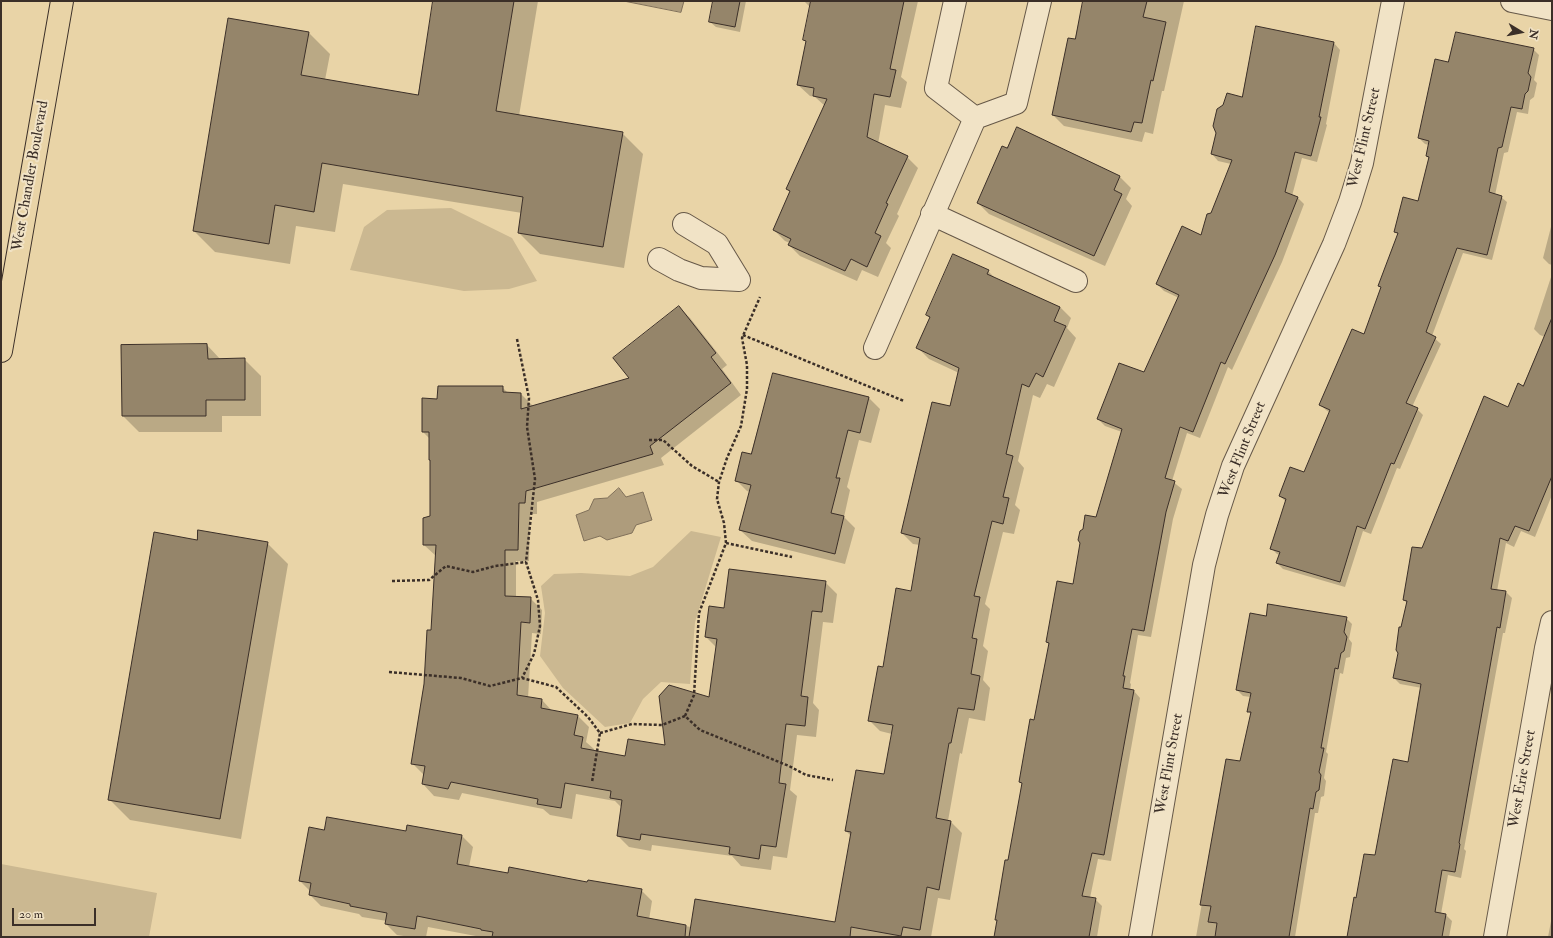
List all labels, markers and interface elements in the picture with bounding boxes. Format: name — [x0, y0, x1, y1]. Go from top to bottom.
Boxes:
north arrow — [1501, 12, 1541, 52]
text: N — [1526, 28, 1541, 40]
street label: West Flint Street — [1345, 86, 1385, 190]
street label: West Chandler Boulevard — [9, 99, 53, 253]
street label: West Flint Street — [1215, 399, 1271, 501]
street label: West Flint Street — [1152, 712, 1188, 816]
street label: West Erie Street — [1506, 729, 1540, 829]
scale bar — [14, 900, 98, 926]
text: 20 m — [19, 907, 43, 922]

